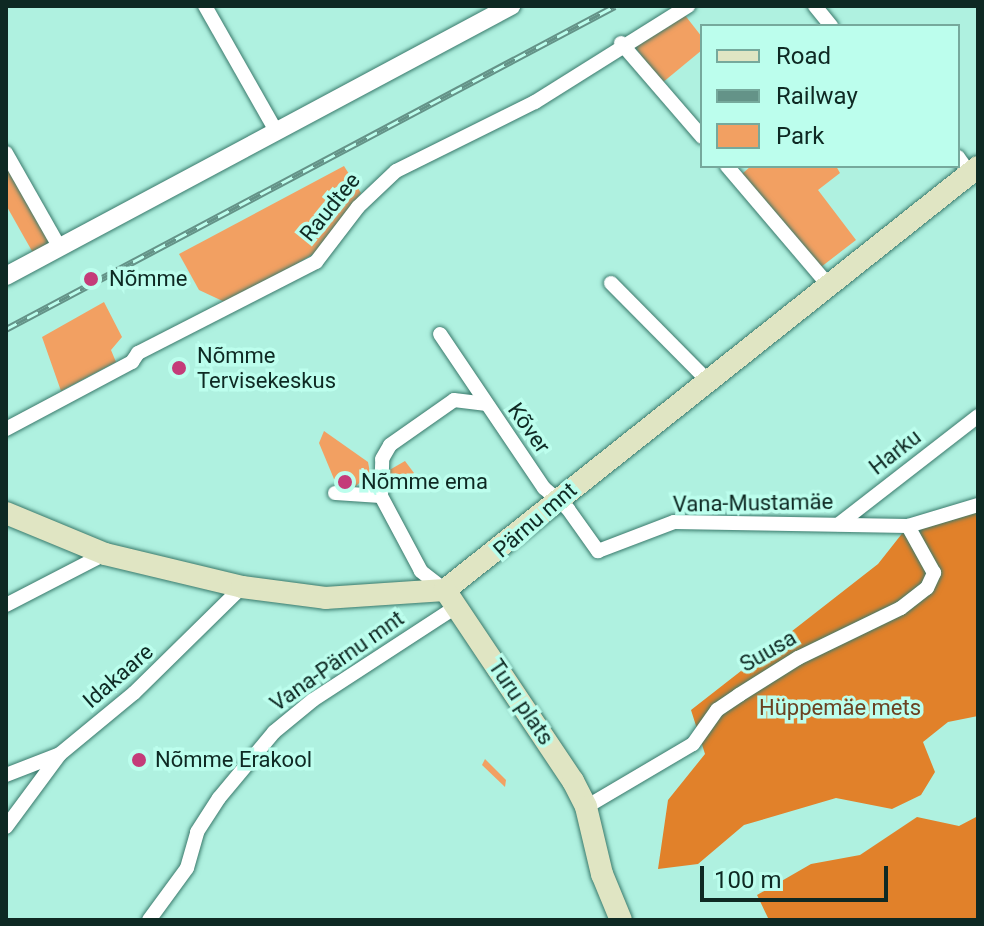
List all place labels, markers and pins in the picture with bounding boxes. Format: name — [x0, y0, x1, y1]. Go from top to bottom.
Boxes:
place label: Nõmme — [109, 266, 187, 292]
marker: Nõmme — [80, 268, 102, 290]
place label: Nõmme Tervisekeskus — [197, 342, 336, 394]
marker: Nõmme Tervisekeskus — [168, 357, 190, 379]
place label: Nõmme ema — [361, 469, 488, 495]
marker: Nõmme ema — [336, 473, 354, 491]
place label: Nõmme Erakool — [155, 747, 312, 773]
marker: Nõmme Erakool — [130, 751, 148, 769]

